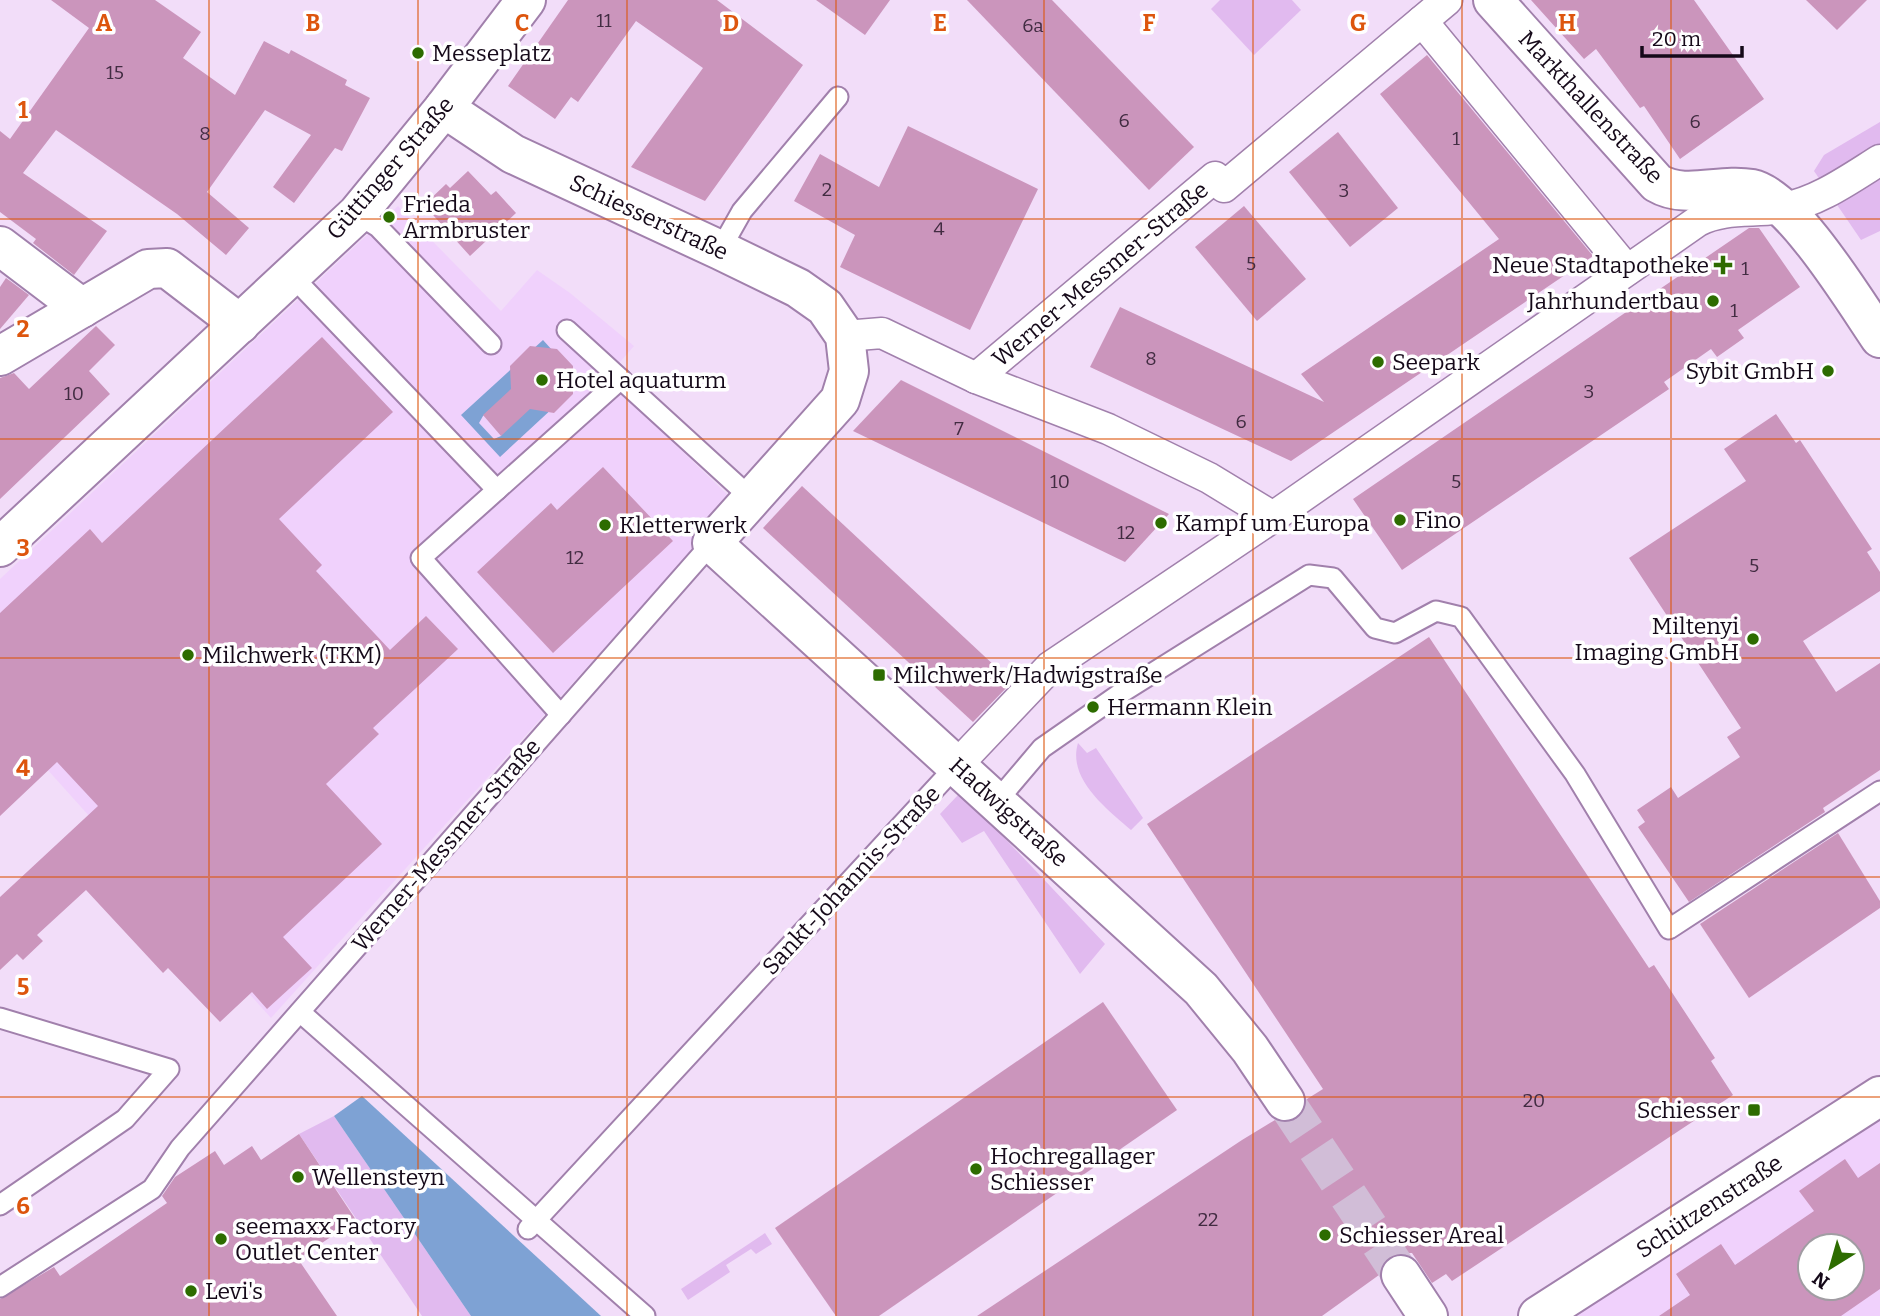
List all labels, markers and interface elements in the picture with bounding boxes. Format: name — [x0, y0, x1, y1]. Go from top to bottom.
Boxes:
text: A — [96, 9, 113, 37]
text: B — [306, 9, 320, 37]
text: C — [515, 9, 529, 37]
house number: 11 — [596, 9, 612, 32]
text: D — [723, 9, 739, 37]
text: E — [933, 9, 947, 37]
text: F — [1143, 9, 1156, 37]
text: G — [1350, 9, 1367, 37]
text: H — [1558, 9, 1576, 37]
house number: 6a — [1022, 14, 1044, 37]
scale bar — [1642, 14, 1742, 58]
street label: Markthallenstraße — [1513, 25, 1669, 189]
text: 20 m — [1652, 26, 1701, 52]
place label: Messeplatz — [432, 39, 551, 67]
marker: Messeplatz — [410, 45, 426, 61]
house number: 15 — [106, 61, 124, 84]
street label: Güttinger Straße — [320, 91, 460, 245]
text: 1 — [18, 96, 28, 124]
house number: 6 — [1118, 109, 1130, 132]
house number: 6 — [1689, 110, 1701, 133]
house number: 8 — [199, 122, 211, 145]
house number: 1 — [1452, 127, 1460, 150]
street label: Schiesserstraße — [565, 168, 733, 266]
street label: Werner-Messmer-Straße — [986, 175, 1214, 373]
house number: 2 — [822, 178, 832, 201]
house number: 3 — [1339, 179, 1349, 202]
place label: Frieda Armbruster — [403, 190, 530, 244]
marker: Frieda Armbruster — [381, 209, 397, 225]
house number: 4 — [933, 217, 945, 240]
place label: Neue Stadtapotheke — [1492, 251, 1709, 279]
house number: 5 — [1246, 252, 1256, 275]
marker: Neue Stadtapotheke — [1715, 257, 1731, 273]
house number: 1 — [1741, 257, 1749, 280]
place label: Jahrhundertbau — [1526, 287, 1699, 315]
marker: Jahrhundertbau — [1705, 293, 1721, 309]
house number: 1 — [1730, 299, 1738, 322]
text: 2 — [17, 315, 30, 343]
house number: 8 — [1145, 347, 1157, 370]
place label: Seepark — [1392, 348, 1480, 376]
marker: Seepark — [1370, 354, 1386, 370]
place label: Sybit GmbH — [1685, 357, 1814, 385]
marker: Sybit GmbH — [1820, 363, 1836, 379]
place label: Hotel aquaturm — [556, 366, 726, 394]
marker: Hotel aquaturm — [534, 372, 550, 388]
house number: 3 — [1584, 380, 1594, 403]
house number: 10 — [64, 382, 84, 405]
house number: 6 — [1235, 410, 1247, 433]
house number: 7 — [954, 417, 964, 440]
house number: 10 — [1050, 470, 1070, 493]
house number: 5 — [1451, 470, 1461, 493]
place label: Fino — [1414, 506, 1461, 534]
place label: Kampf um Europa — [1175, 509, 1370, 537]
place label: Kletterwerk — [619, 511, 747, 539]
marker: Fino — [1392, 512, 1408, 528]
marker: Kampf um Europa — [1153, 515, 1169, 531]
marker: Kletterwerk — [597, 517, 613, 533]
house number: 12 — [1117, 521, 1135, 544]
text: 3 — [16, 534, 30, 562]
house number: 12 — [566, 546, 584, 569]
house number: 5 — [1749, 554, 1759, 577]
place label: Miltenyi Imaging GmbH — [1574, 612, 1739, 666]
marker: Miltenyi Imaging GmbH — [1745, 631, 1761, 647]
place label: Milchwerk (TKM) — [202, 641, 382, 669]
marker: Milchwerk (TKM) — [180, 647, 196, 663]
place label: Milchwerk/Hadwigstraße — [893, 661, 1163, 689]
marker: Milchwerk/Hadwigstraße — [871, 667, 887, 683]
place label: Hermann Klein — [1107, 693, 1273, 721]
marker: Hermann Klein — [1085, 699, 1101, 715]
street label: Werner-Messmer-Straße — [346, 733, 546, 957]
street label: Hadwigstraße — [944, 751, 1074, 873]
text: 4 — [16, 754, 30, 782]
street label: Sankt-Johannis-Straße — [756, 780, 946, 980]
text: 5 — [17, 973, 29, 1001]
house number: 20 — [1523, 1089, 1545, 1112]
place label: Schiesser — [1637, 1096, 1740, 1124]
marker: Schiesser — [1746, 1102, 1762, 1118]
place label: Hochregallager Schiesser — [990, 1142, 1155, 1196]
street label: Schützenstraße — [1631, 1148, 1787, 1264]
marker: Hochregallager Schiesser — [968, 1161, 984, 1177]
place label: Wellensteyn — [312, 1163, 445, 1191]
marker: Wellensteyn — [290, 1169, 306, 1185]
text: 6 — [16, 1192, 30, 1220]
house number: 22 — [1198, 1208, 1218, 1231]
place label: seemaxx Factory Outlet Center — [235, 1212, 417, 1266]
place label: Schiesser Areal — [1339, 1221, 1505, 1249]
marker: Schiesser Areal — [1317, 1227, 1333, 1243]
marker: seemaxx Factory Outlet Center — [213, 1231, 229, 1247]
north arrow — [1796, 1232, 1866, 1302]
text: N — [1808, 1266, 1834, 1294]
place label: Levi's — [205, 1277, 263, 1305]
marker: Levi's — [183, 1283, 199, 1299]

